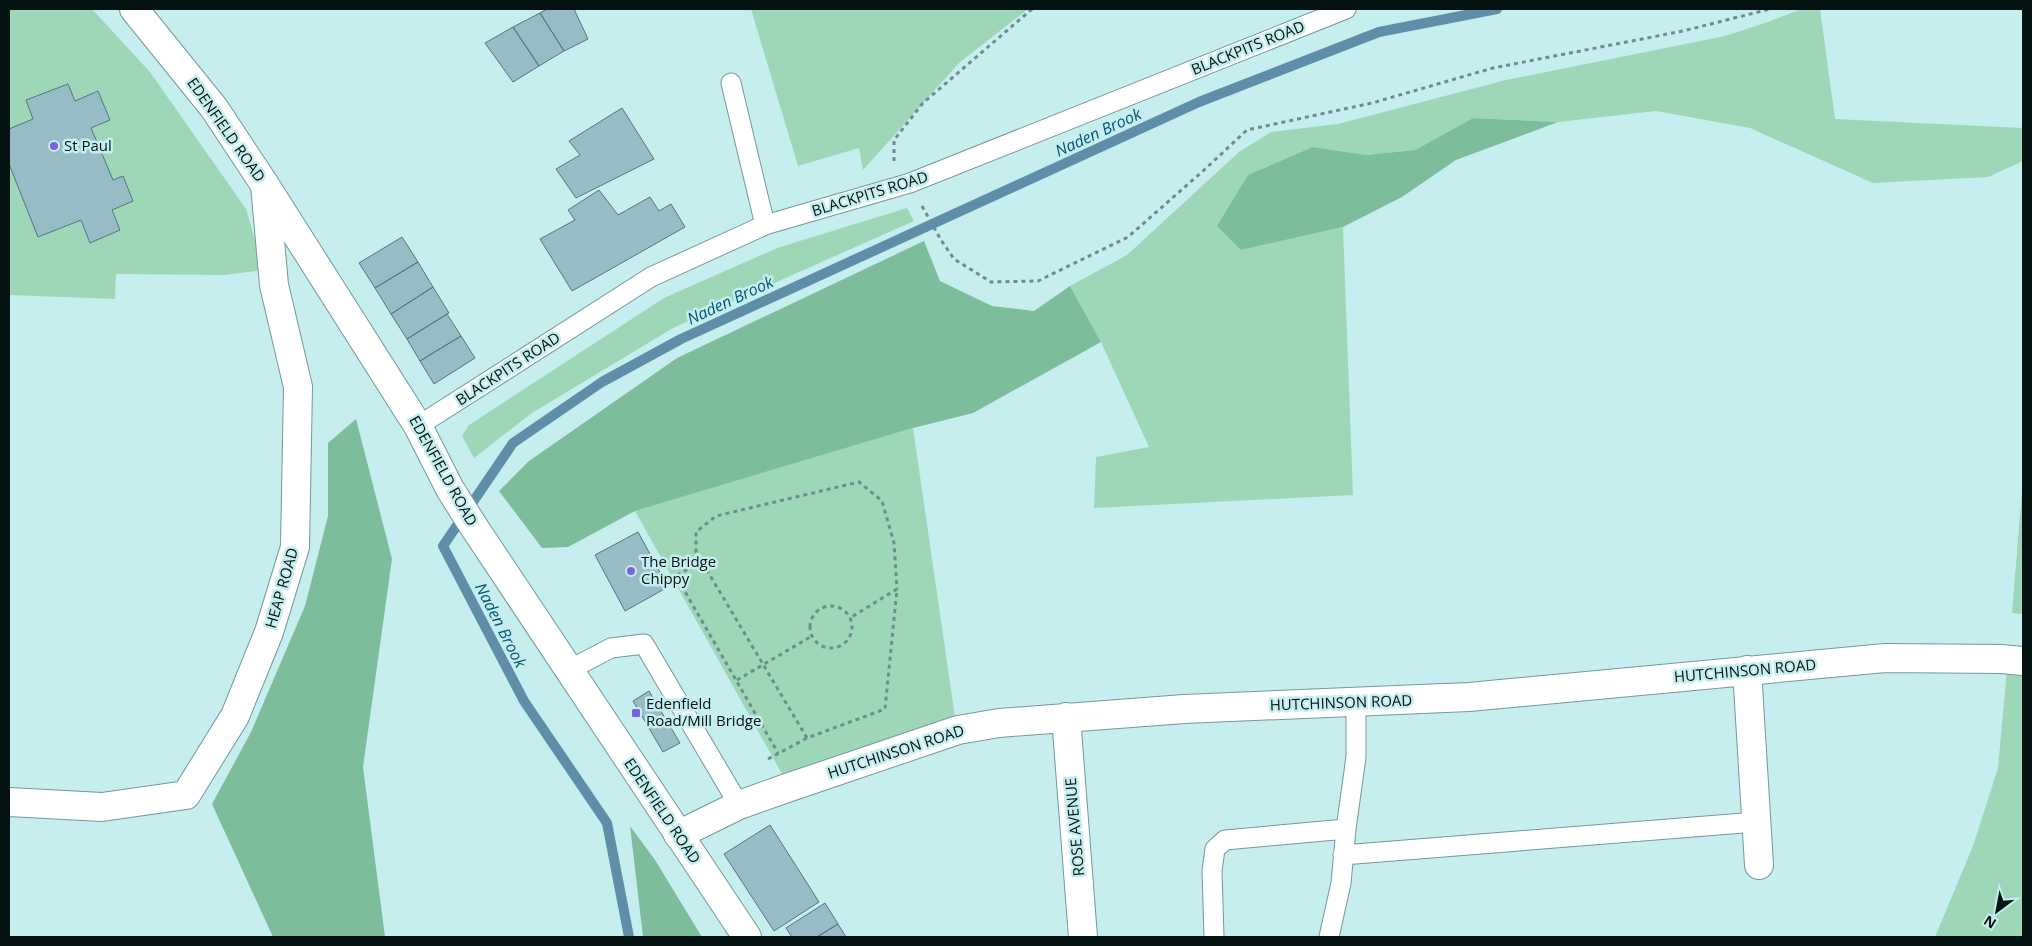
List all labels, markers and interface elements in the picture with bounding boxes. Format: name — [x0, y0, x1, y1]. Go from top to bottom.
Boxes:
street label: BLACKPITS ROAD — [1188, 15, 1307, 79]
street label: EDENFIELD ROAD — [183, 73, 270, 186]
water label: Naden Brook — [1051, 102, 1146, 162]
place label: St Paul — [64, 135, 112, 155]
marker: St Paul — [48, 140, 60, 152]
street label: BLACKPITS ROAD — [809, 166, 930, 220]
water label: Naden Brook — [683, 270, 778, 330]
street label: BLACKPITS ROAD — [451, 327, 563, 409]
street label: EDENFIELD ROAD — [405, 412, 482, 529]
street label: HEAP ROAD — [260, 545, 302, 630]
place label: The Bridge Chippy — [641, 551, 716, 588]
marker: The Bridge Chippy — [625, 565, 637, 577]
water label: Naden Brook — [470, 579, 532, 672]
street label: HUTCHINSON ROAD — [1673, 654, 1817, 686]
street label: HUTCHINSON ROAD — [1269, 690, 1413, 714]
place label: Edenfield Road/Mill Bridge — [646, 693, 761, 730]
marker: Edenfield Road/Mill Bridge — [630, 707, 642, 719]
street label: HUTCHINSON ROAD — [825, 720, 967, 783]
street label: EDENFIELD ROAD — [620, 754, 706, 867]
street label: ROSE AVENUE — [1060, 777, 1088, 877]
north arrow — [1972, 886, 2022, 936]
text: N — [1980, 911, 2000, 934]

